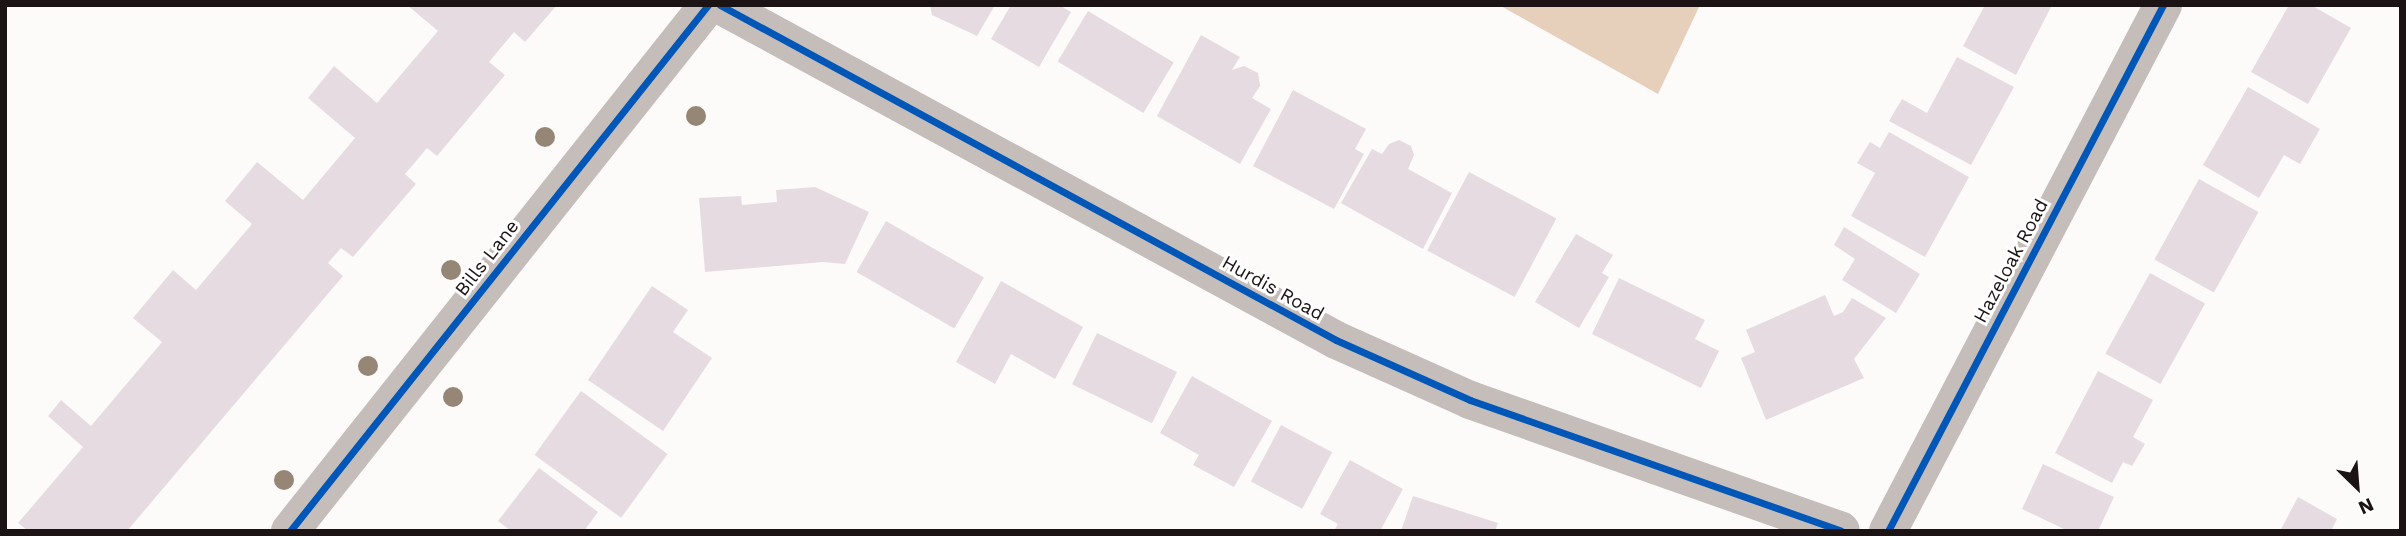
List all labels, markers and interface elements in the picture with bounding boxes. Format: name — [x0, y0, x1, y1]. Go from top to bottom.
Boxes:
street label: Hazeloak Road — [1969, 195, 2053, 327]
street label: Bills Lane — [450, 215, 524, 301]
street label: Hurdis Road — [1218, 251, 1328, 325]
north arrow — [2322, 452, 2392, 522]
text: N — [2355, 493, 2377, 520]

